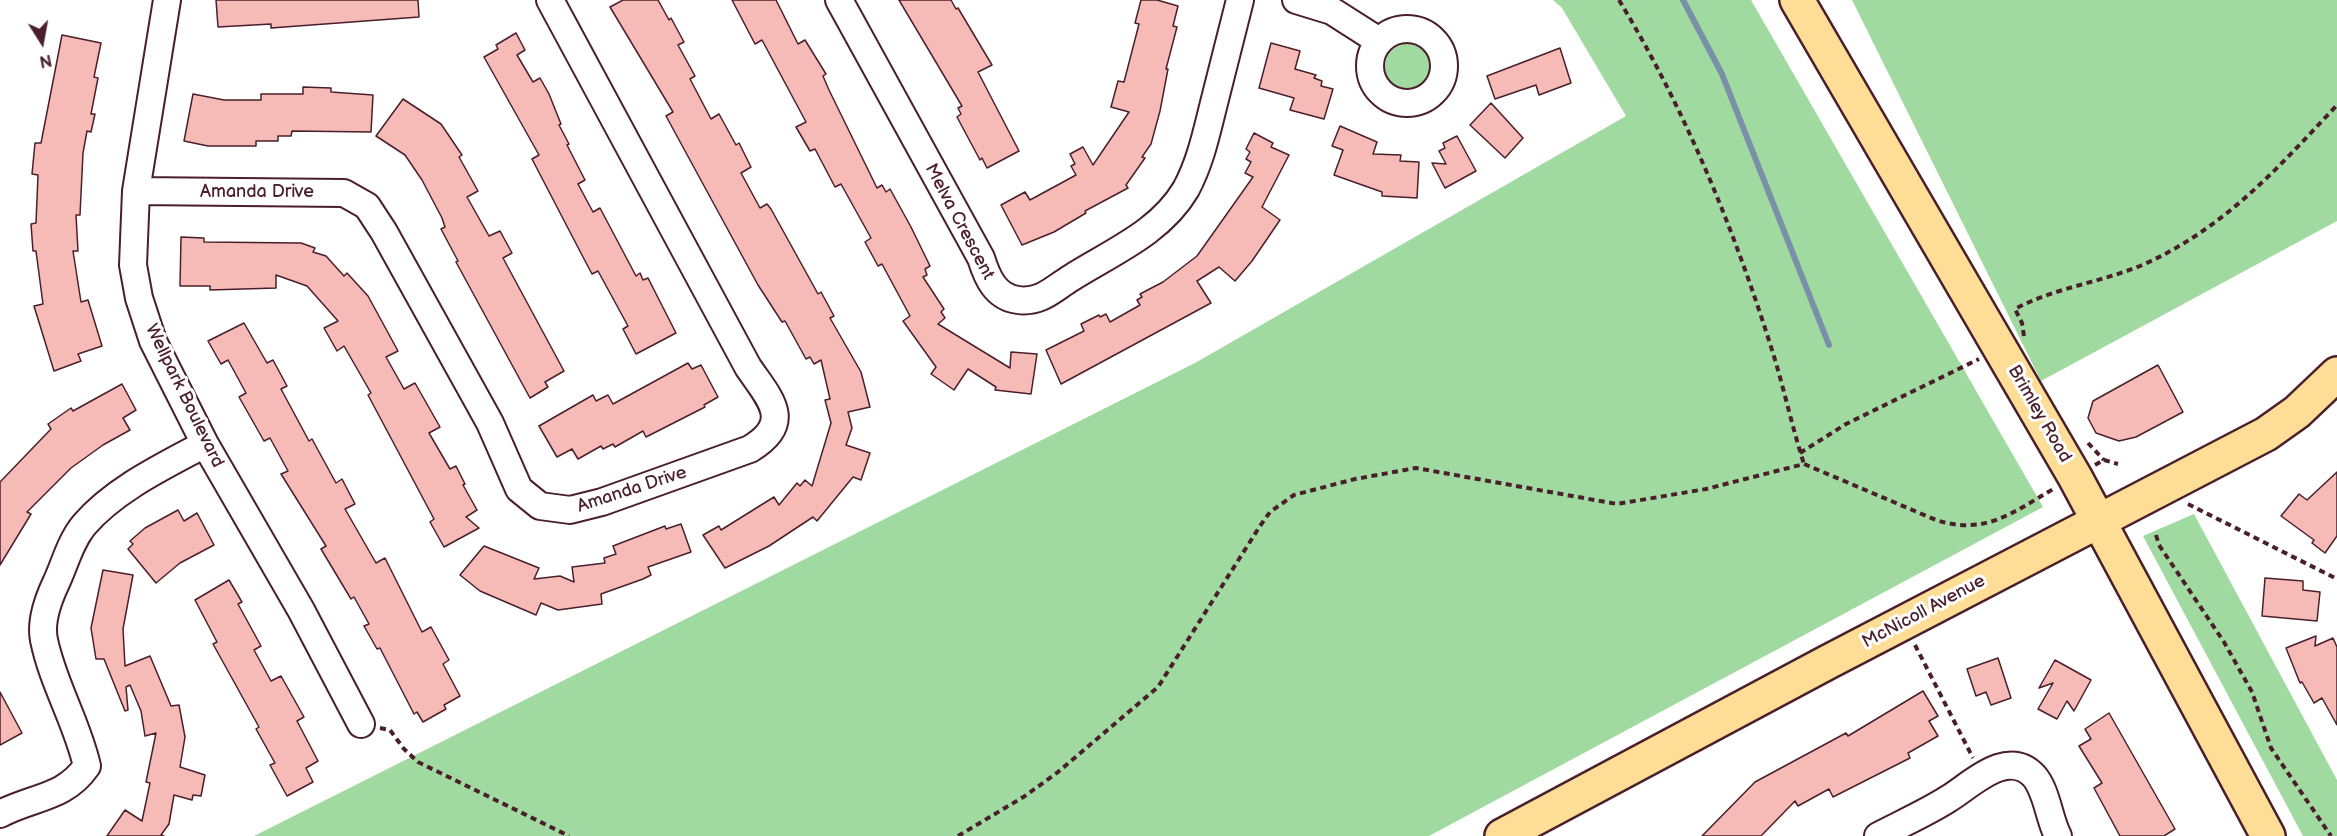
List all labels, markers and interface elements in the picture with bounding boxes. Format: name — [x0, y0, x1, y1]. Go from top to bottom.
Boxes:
north arrow — [12, 12, 72, 72]
text: N — [38, 50, 53, 71]
street label: Melva Crescent — [919, 160, 999, 284]
street label: Amanda Drive — [200, 181, 314, 203]
street label: Wellpark Boulevard — [140, 321, 228, 471]
street label: Brimley Road — [2002, 361, 2076, 467]
street label: Amanda Drive — [574, 462, 690, 518]
street label: McNicoll Avenue — [1859, 571, 1989, 653]

